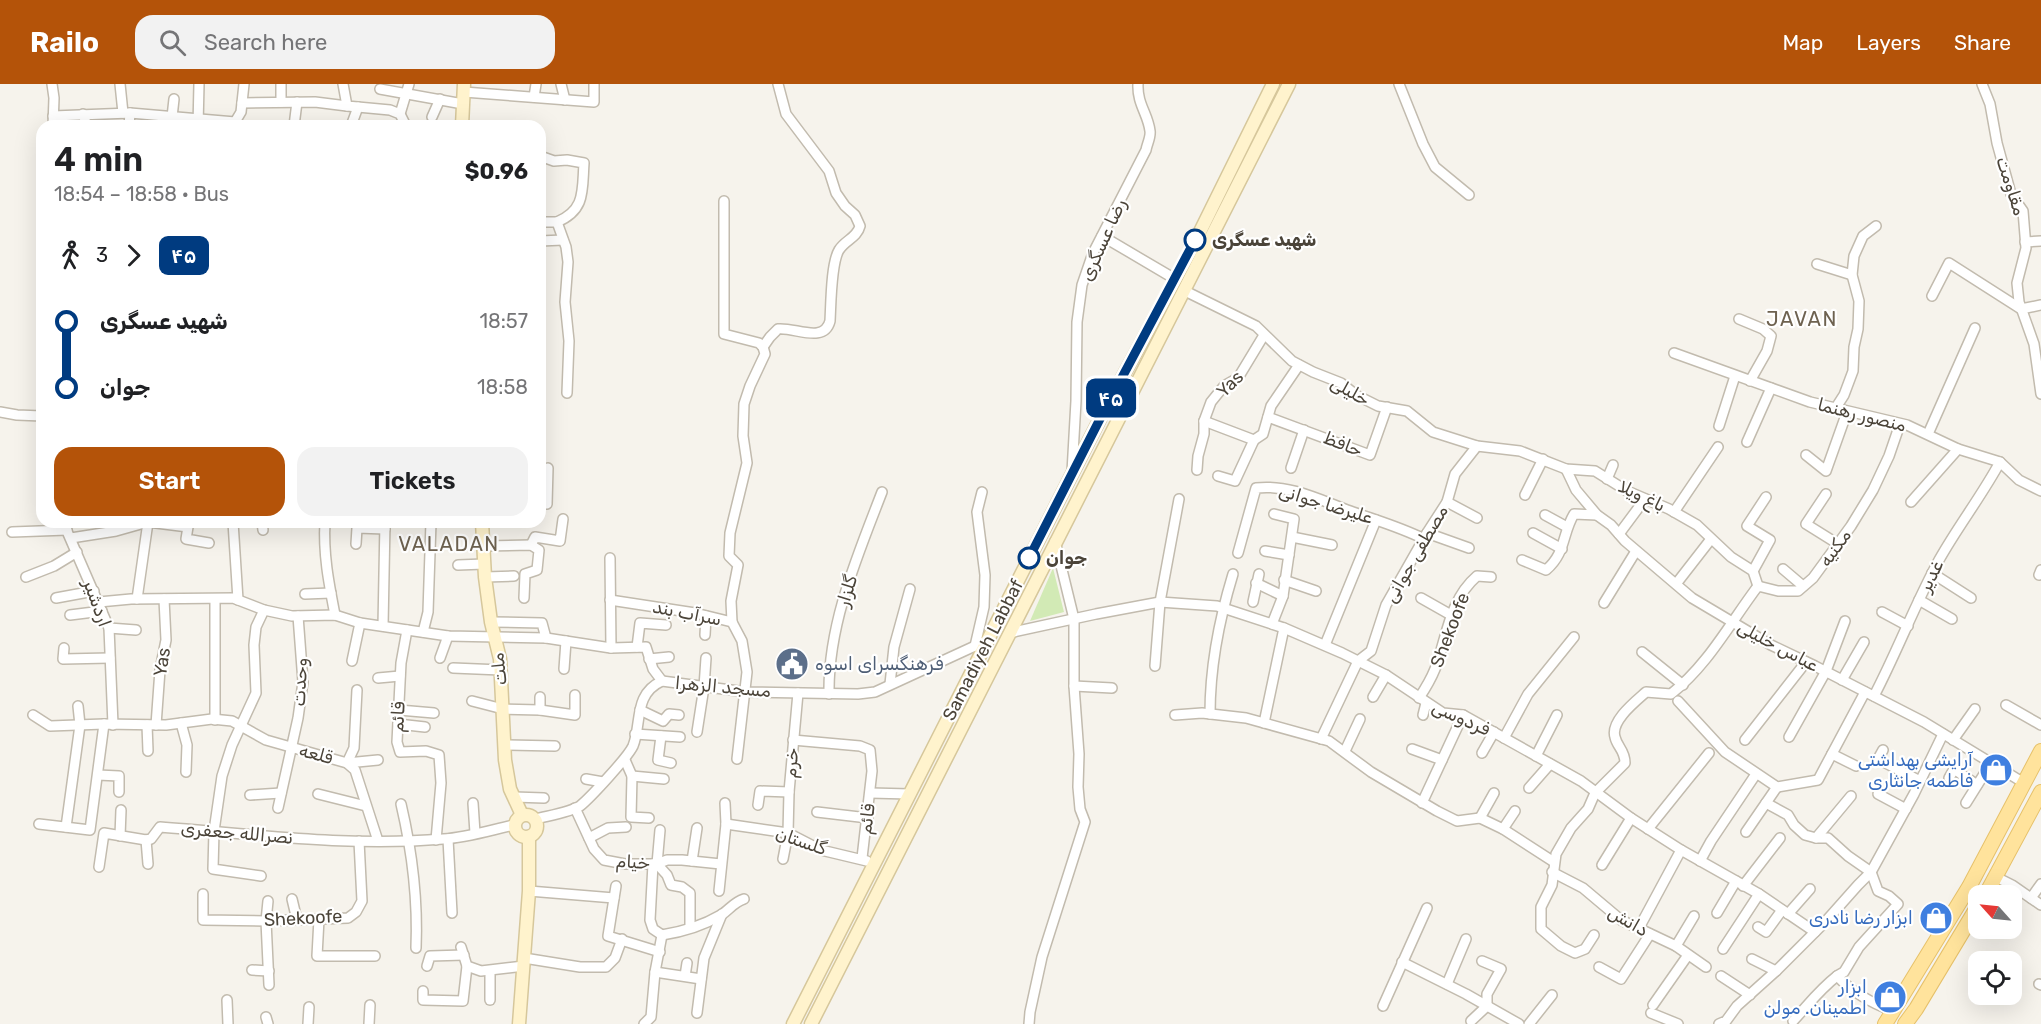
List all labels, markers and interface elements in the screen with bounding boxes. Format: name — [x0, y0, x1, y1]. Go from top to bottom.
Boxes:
search box — [135, 15, 555, 69]
text: Railo — [30, 26, 99, 59]
icon: search — [156, 26, 189, 59]
text: Search here — [204, 29, 327, 56]
text: Map — [1782, 30, 1823, 55]
text: Layers — [1856, 30, 1921, 55]
text: Share — [1954, 30, 2011, 55]
text: 4 min — [54, 140, 143, 179]
street label: مقاومت — [1991, 154, 2031, 218]
text: $0.96 — [465, 158, 528, 185]
text: 18:54 – 18:58 · Bus — [54, 182, 229, 206]
street label: رضا عسگری — [1075, 195, 1131, 284]
marker: شهید عسگری — [1184, 229, 1206, 251]
place label: شهید عسگری — [1212, 229, 1316, 251]
icon: walk — [54, 239, 87, 272]
icon: forward — [117, 239, 150, 272]
text: 3 — [96, 243, 108, 267]
text: ۴۵ — [171, 243, 197, 268]
district label: JAVAN — [1766, 307, 1838, 331]
text: شهید عسگری — [100, 308, 228, 335]
text: 18:57 — [479, 309, 528, 333]
street label: Yas — [1212, 366, 1248, 402]
street label: خلیلی — [1326, 371, 1374, 411]
text: جوان — [100, 374, 150, 401]
text: 18:58 — [477, 375, 528, 399]
line badge: ۴۵ — [1084, 378, 1138, 418]
text: ۴۵ — [1098, 386, 1124, 411]
street label: منصور رهنما — [1815, 393, 1909, 437]
street label: حافظ — [1320, 427, 1366, 461]
button: Start — [54, 447, 285, 516]
button: Tickets — [297, 447, 528, 516]
street label: باغ ویلا — [1615, 475, 1669, 518]
street label: علیرضا جوانی — [1276, 479, 1376, 529]
street label: مصطفی جوانی — [1379, 501, 1453, 607]
street label: مکنیه — [1814, 525, 1856, 571]
district label: VALADAN — [398, 532, 500, 556]
marker: جوان — [1018, 547, 1040, 569]
place label: جوان — [1046, 547, 1087, 569]
street label: غدیر — [1913, 556, 1948, 596]
street label: گلزار — [832, 572, 862, 610]
street label: اردشیر — [78, 575, 116, 630]
street label: Samadiyeh Labbaf — [938, 576, 1028, 724]
street label: Shekoofe — [1426, 589, 1474, 671]
street label: سرآب بند — [651, 596, 723, 630]
street label: عباس خلیلی — [1734, 615, 1823, 677]
street label: Yas — [149, 646, 175, 678]
public building icon: فرهنگسرای اسوه — [774, 646, 810, 682]
street label: ملت — [486, 652, 512, 686]
place label: فرهنگسرای اسوه — [815, 653, 943, 675]
street label: وحدت — [288, 657, 312, 707]
street label: مسجد الزهرا — [674, 672, 772, 702]
street label: فردوسی — [1428, 695, 1494, 741]
street label: قائم — [386, 701, 411, 733]
street label: قلعه — [297, 739, 335, 769]
street label: خرم — [779, 747, 803, 779]
place label: آرایشی بهداشتی فاطمه جانثاری — [1858, 749, 1974, 792]
shop icon: آرایشی بهداشتی فاطمه جانثاری — [1978, 752, 2014, 788]
street label: قائم — [854, 802, 881, 836]
street label: نصرالله جعفری — [180, 817, 294, 849]
street label: گلستان — [773, 822, 829, 860]
street label: خیام — [615, 850, 651, 874]
north arrow — [1968, 885, 2022, 939]
map controls — [1968, 885, 2022, 1005]
shop icon: ابزار رضا نادری — [1918, 900, 1954, 936]
street label: دانش — [1604, 901, 1652, 941]
street label: Shekoofe — [263, 905, 343, 931]
place label: ابزار رضا نادری — [1809, 907, 1913, 929]
button: locate — [1968, 951, 2022, 1005]
place label: ابزار اطمینان. مولن — [1764, 976, 1867, 1019]
shop icon: ابزار اطمینان. مولن — [1872, 979, 1908, 1015]

